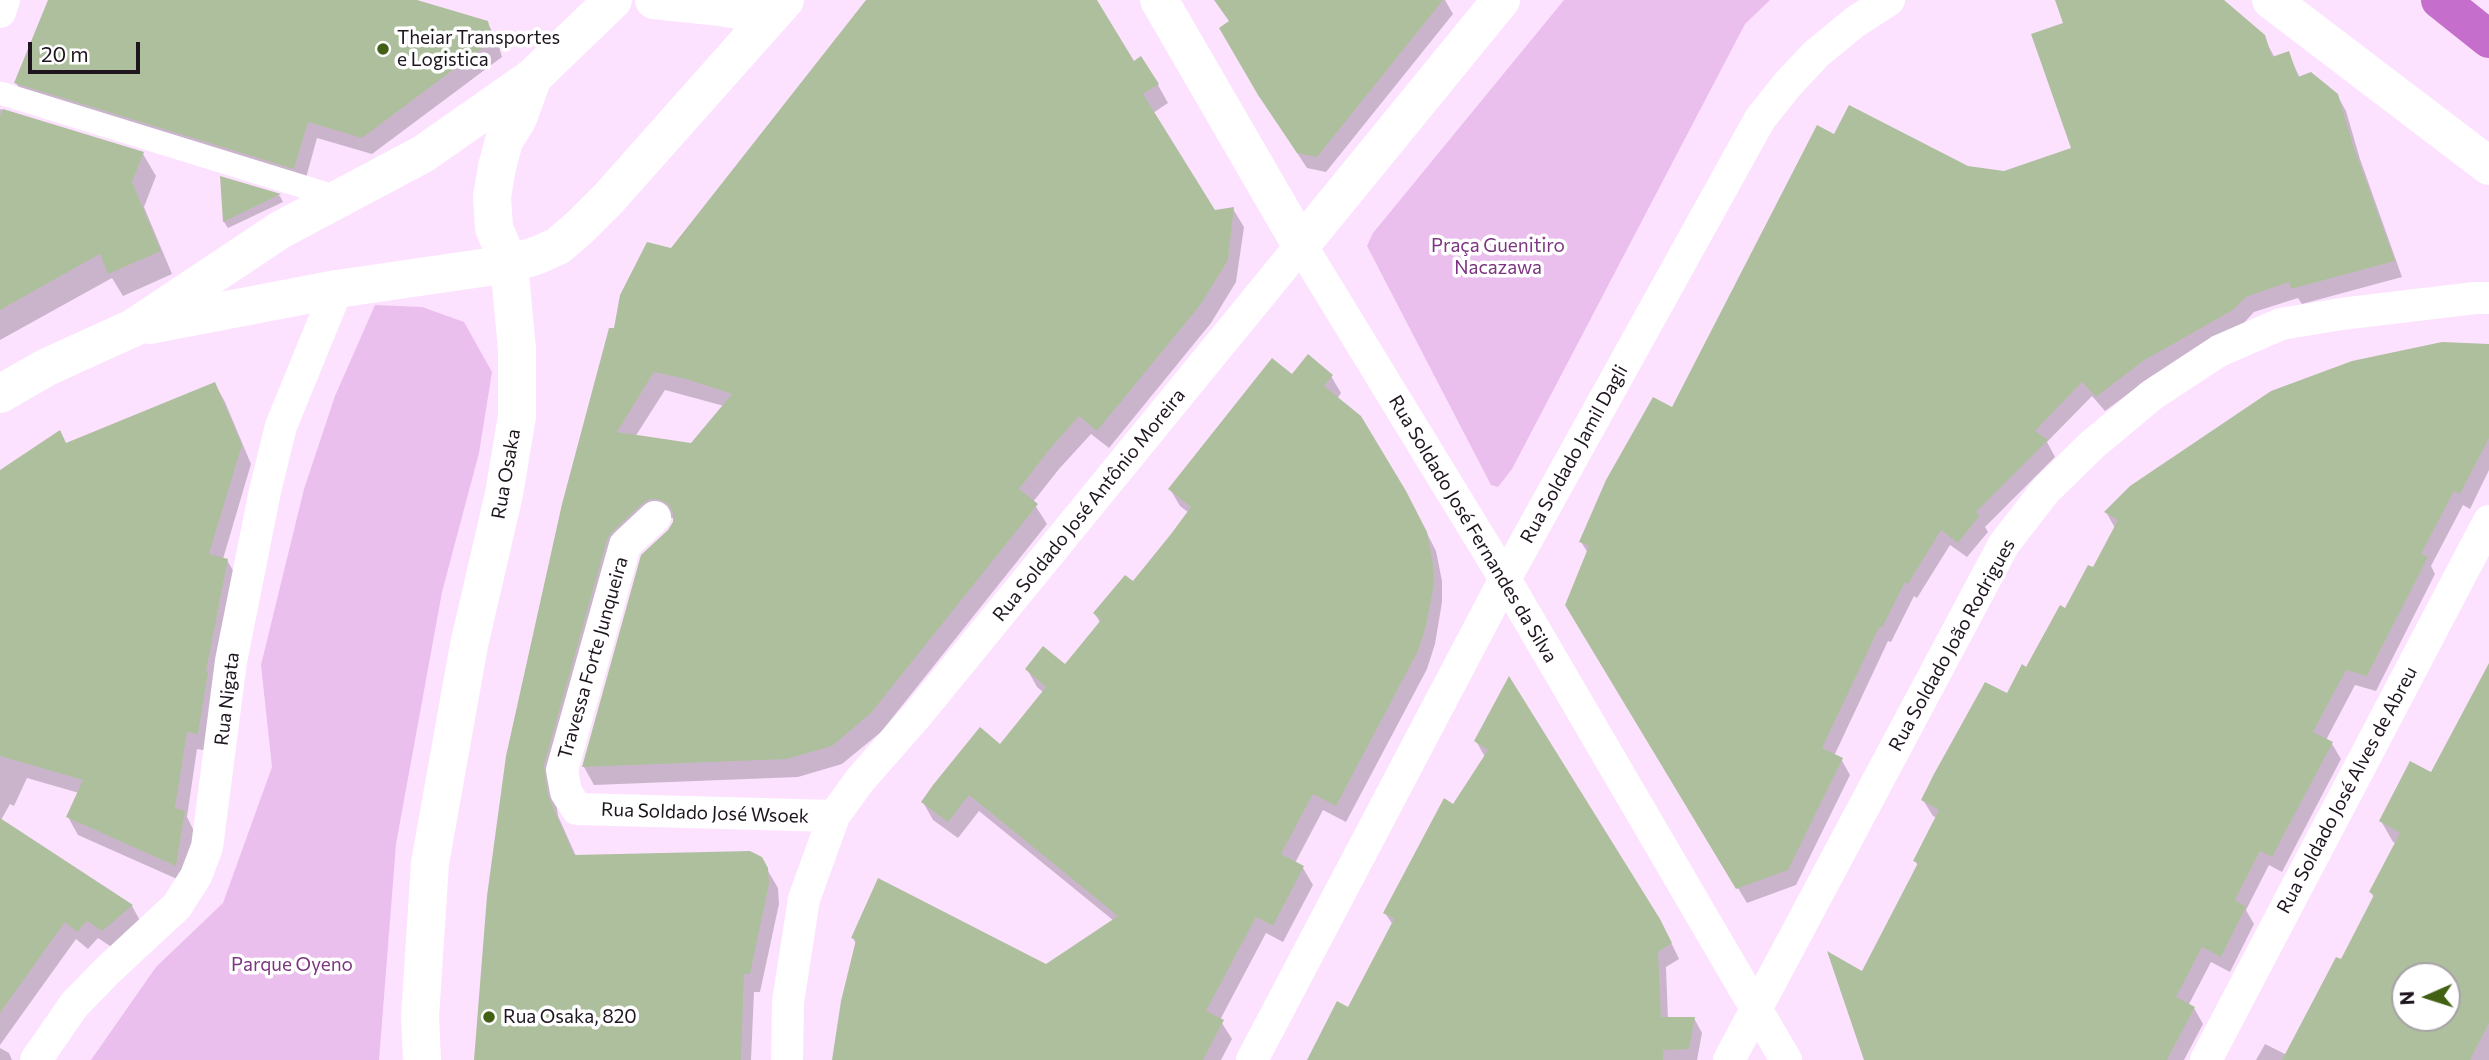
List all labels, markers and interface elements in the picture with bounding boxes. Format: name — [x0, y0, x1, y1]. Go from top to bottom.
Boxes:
place label: Theiar Transportes e Logistica — [397, 27, 560, 71]
scale bar — [32, 28, 144, 72]
text: 20 m — [41, 41, 89, 66]
marker: Theiar Transportes e Logistica — [375, 41, 391, 57]
park label: Praça Guenitiro Nacazawa — [1431, 235, 1565, 279]
street label: Rua Soldado Jamil Dagli — [1515, 361, 1633, 547]
street label: Rua Soldado José Antônio Moreira — [988, 384, 1190, 626]
street label: Rua Soldado José Fernandes da Silva — [1384, 391, 1562, 667]
street label: Rua Osaka — [487, 427, 525, 521]
street label: Rua Soldado João Rodrigues — [1884, 535, 2020, 755]
street label: Travessa Forte Junqueira — [553, 554, 633, 762]
street label: Rua Nigata — [210, 651, 244, 747]
street label: Rua Soldado José Alves de Abreu — [2272, 663, 2422, 917]
street label: Rua Soldado José Wsoek — [600, 798, 810, 828]
park label: Parque Oyeno — [231, 954, 353, 976]
north arrow — [2391, 962, 2461, 1032]
text: N — [2395, 990, 2418, 1006]
place label: Rua Osaka, 820 — [503, 1006, 637, 1028]
marker: Rua Osaka, 820 — [481, 1009, 497, 1025]

